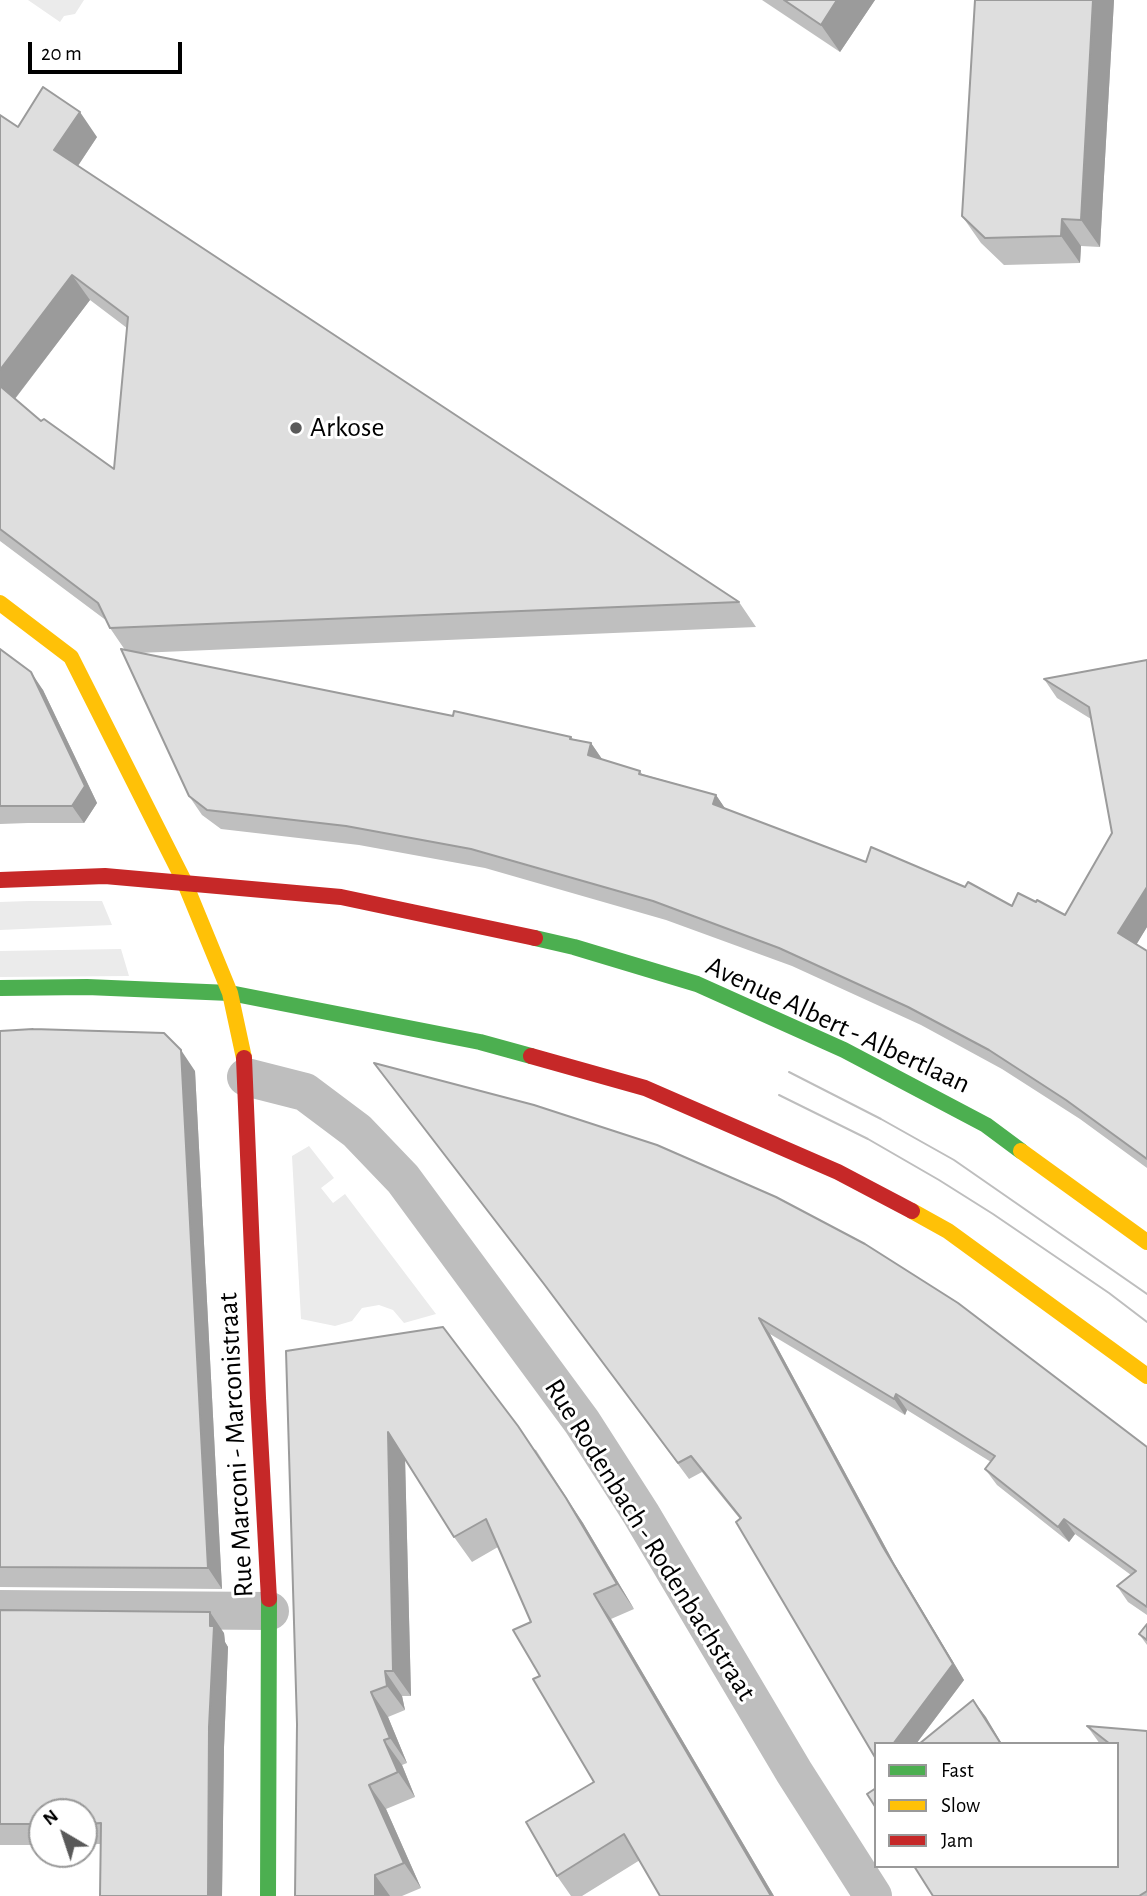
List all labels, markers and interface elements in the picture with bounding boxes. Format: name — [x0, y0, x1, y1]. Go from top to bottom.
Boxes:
scale bar — [32, 28, 186, 72]
text: 20 m — [41, 43, 82, 64]
place label: Arkose — [310, 411, 384, 445]
marker: Arkose — [288, 420, 304, 436]
street label: Avenue Albert - Albertlaan — [700, 949, 976, 1101]
street label: Rue Marconi - Marconistraat — [211, 1292, 261, 1598]
street label: Rue Rodenbach - Rodenbachstraat — [537, 1373, 763, 1707]
legend — [874, 1742, 1119, 1868]
text: Fast — [941, 1760, 974, 1781]
text: Slow — [941, 1795, 980, 1816]
north arrow — [28, 1798, 98, 1868]
text: N — [40, 1806, 62, 1829]
text: Jam — [941, 1830, 973, 1851]

